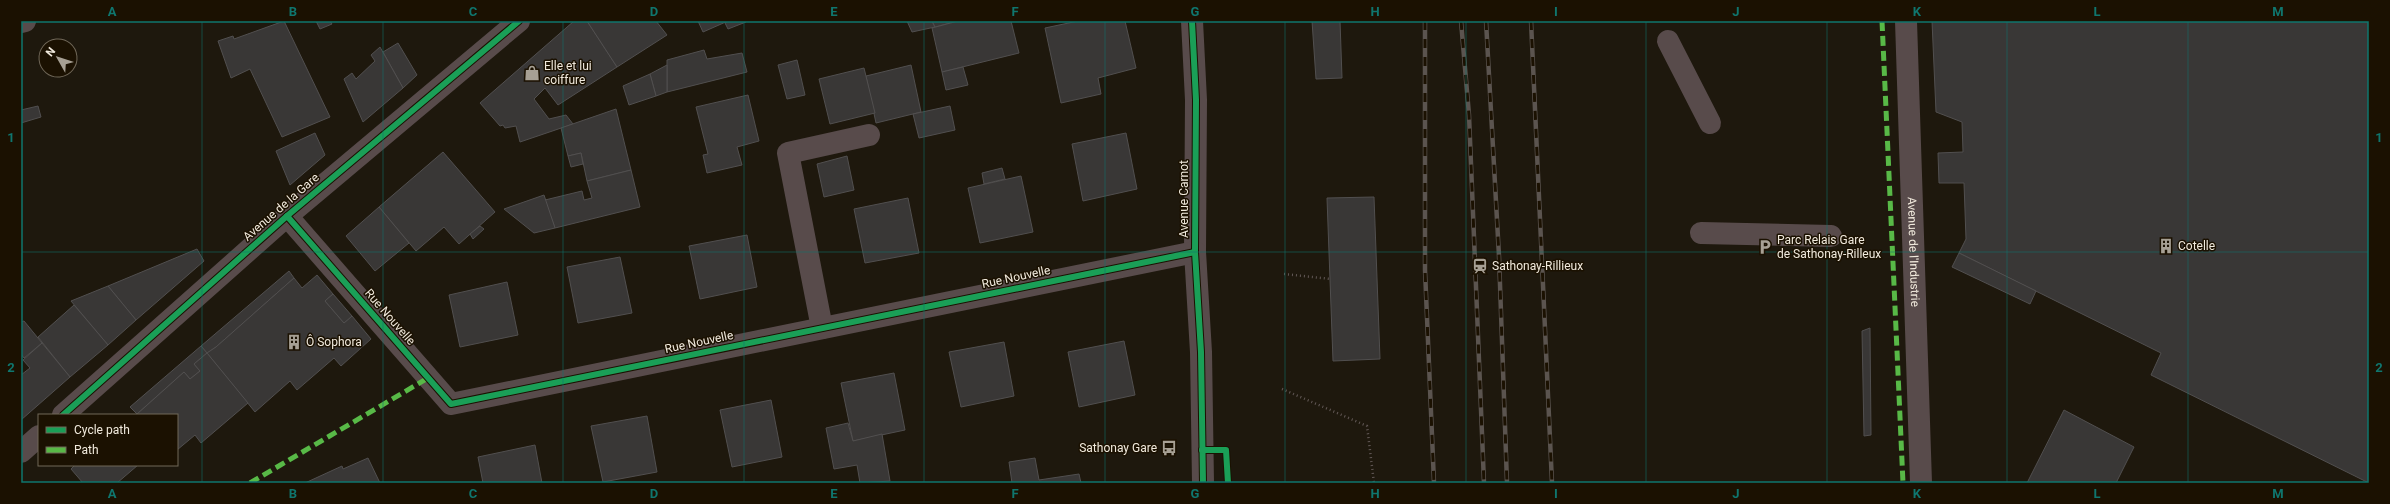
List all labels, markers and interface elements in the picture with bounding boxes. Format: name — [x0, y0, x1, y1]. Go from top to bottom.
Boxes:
text: A — [108, 4, 117, 19]
text: B — [289, 4, 297, 19]
text: C — [469, 4, 478, 19]
text: D — [650, 4, 658, 19]
text: E — [830, 4, 838, 19]
text: F — [1011, 4, 1019, 19]
text: G — [1191, 4, 1200, 19]
text: H — [1370, 4, 1380, 19]
text: I — [1554, 4, 1558, 19]
text: J — [1732, 4, 1740, 19]
text: K — [1913, 4, 1922, 19]
text: L — [2093, 4, 2101, 19]
text: M — [2272, 4, 2284, 19]
north arrow — [38, 38, 78, 78]
text: N — [43, 45, 58, 59]
place label: Elle et lui coiffure — [544, 59, 592, 87]
shop icon: Elle et lui coiffure — [523, 64, 541, 82]
text: 1 — [7, 130, 15, 145]
text: 1 — [2375, 130, 2383, 145]
street label: Avenue Carnot — [1177, 160, 1191, 238]
street label: Avenue de la Gare — [240, 170, 322, 244]
street label: Avenue de l'Industrie — [1905, 197, 1922, 307]
place label: Parc Relais Gare de Sathonay-Rilleux — [1777, 233, 1881, 261]
building icon: Cotelle — [2157, 237, 2175, 255]
parking icon: Parc Relais Gare de Sathonay-Rilleux — [1756, 238, 1774, 256]
place label: Cotelle — [2178, 239, 2215, 253]
station icon: Sathonay-Rillieux — [1471, 257, 1489, 275]
place label: Sathonay-Rillieux — [1492, 259, 1583, 273]
street label: Rue Nouvelle — [980, 263, 1052, 291]
street label: Rue Nouvelle — [362, 286, 418, 348]
street label: Rue Nouvelle — [663, 328, 735, 356]
building icon: Ô Sophora — [285, 333, 303, 351]
place label: Ô Sophora — [306, 334, 362, 349]
text: 2 — [7, 360, 15, 375]
text: 2 — [2375, 360, 2383, 375]
legend — [38, 414, 178, 466]
text: Cycle path — [74, 423, 130, 437]
bus stop icon: Sathonay Gare — [1160, 439, 1178, 457]
place label: Sathonay Gare — [1079, 441, 1157, 455]
text: Path — [74, 443, 99, 457]
text: A — [108, 486, 117, 501]
text: B — [289, 486, 297, 501]
text: C — [469, 486, 478, 501]
text: D — [650, 486, 658, 501]
text: E — [830, 486, 838, 501]
text: F — [1011, 486, 1019, 501]
text: G — [1191, 486, 1200, 501]
text: H — [1370, 486, 1380, 501]
text: I — [1554, 486, 1558, 501]
text: J — [1732, 486, 1740, 501]
text: K — [1913, 486, 1922, 501]
text: L — [2093, 486, 2101, 501]
text: M — [2272, 486, 2284, 501]

